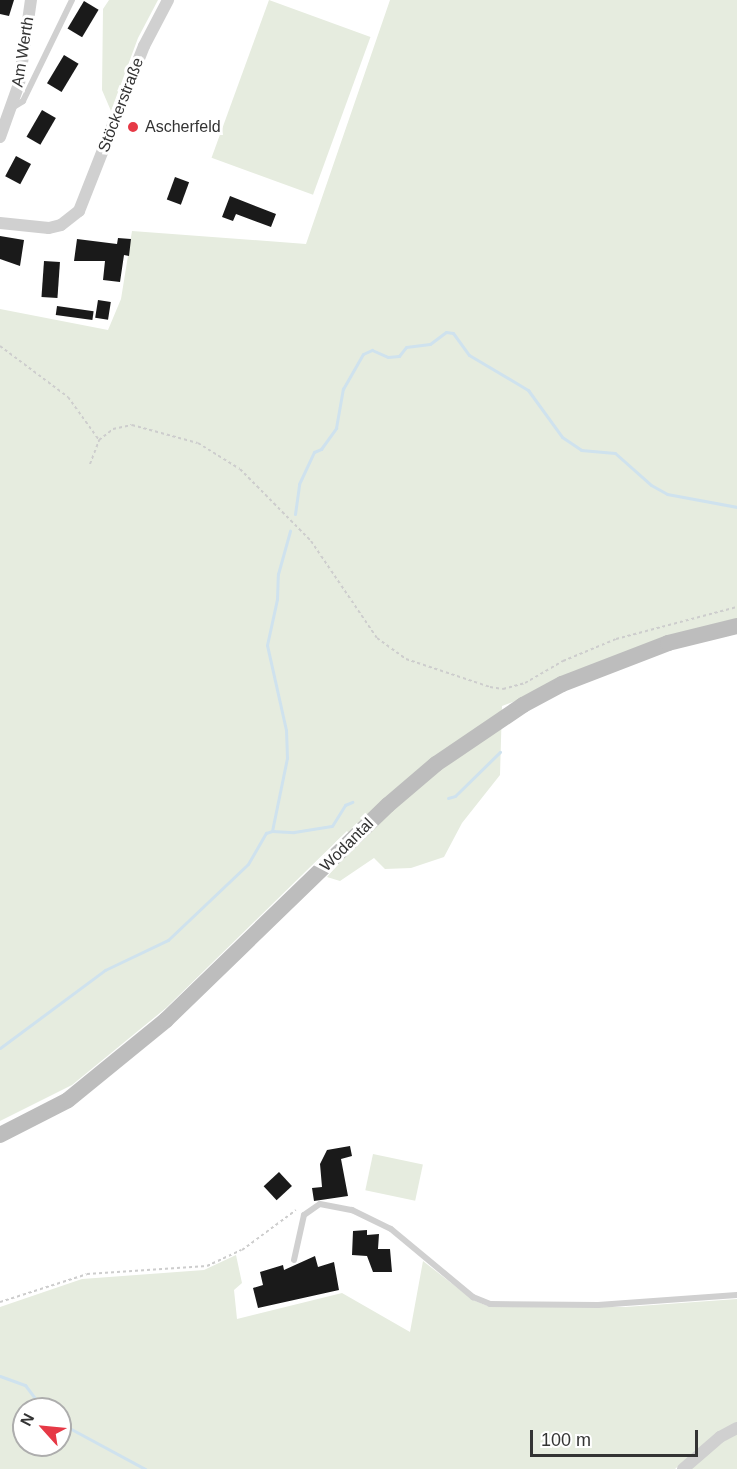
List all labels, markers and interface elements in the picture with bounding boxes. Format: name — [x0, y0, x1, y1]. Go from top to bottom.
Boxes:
street label: Am Werth — [8, 16, 38, 88]
street label: Stöckerstraße — [94, 55, 148, 155]
place label: Ascherfeld — [145, 117, 221, 137]
marker: Ascherfeld — [126, 120, 140, 134]
street label: Wodantal — [316, 814, 378, 876]
north arrow — [12, 1397, 72, 1457]
text: N — [17, 1410, 37, 1429]
scale bar — [533, 1418, 701, 1456]
text: 100 m — [541, 1430, 591, 1450]

